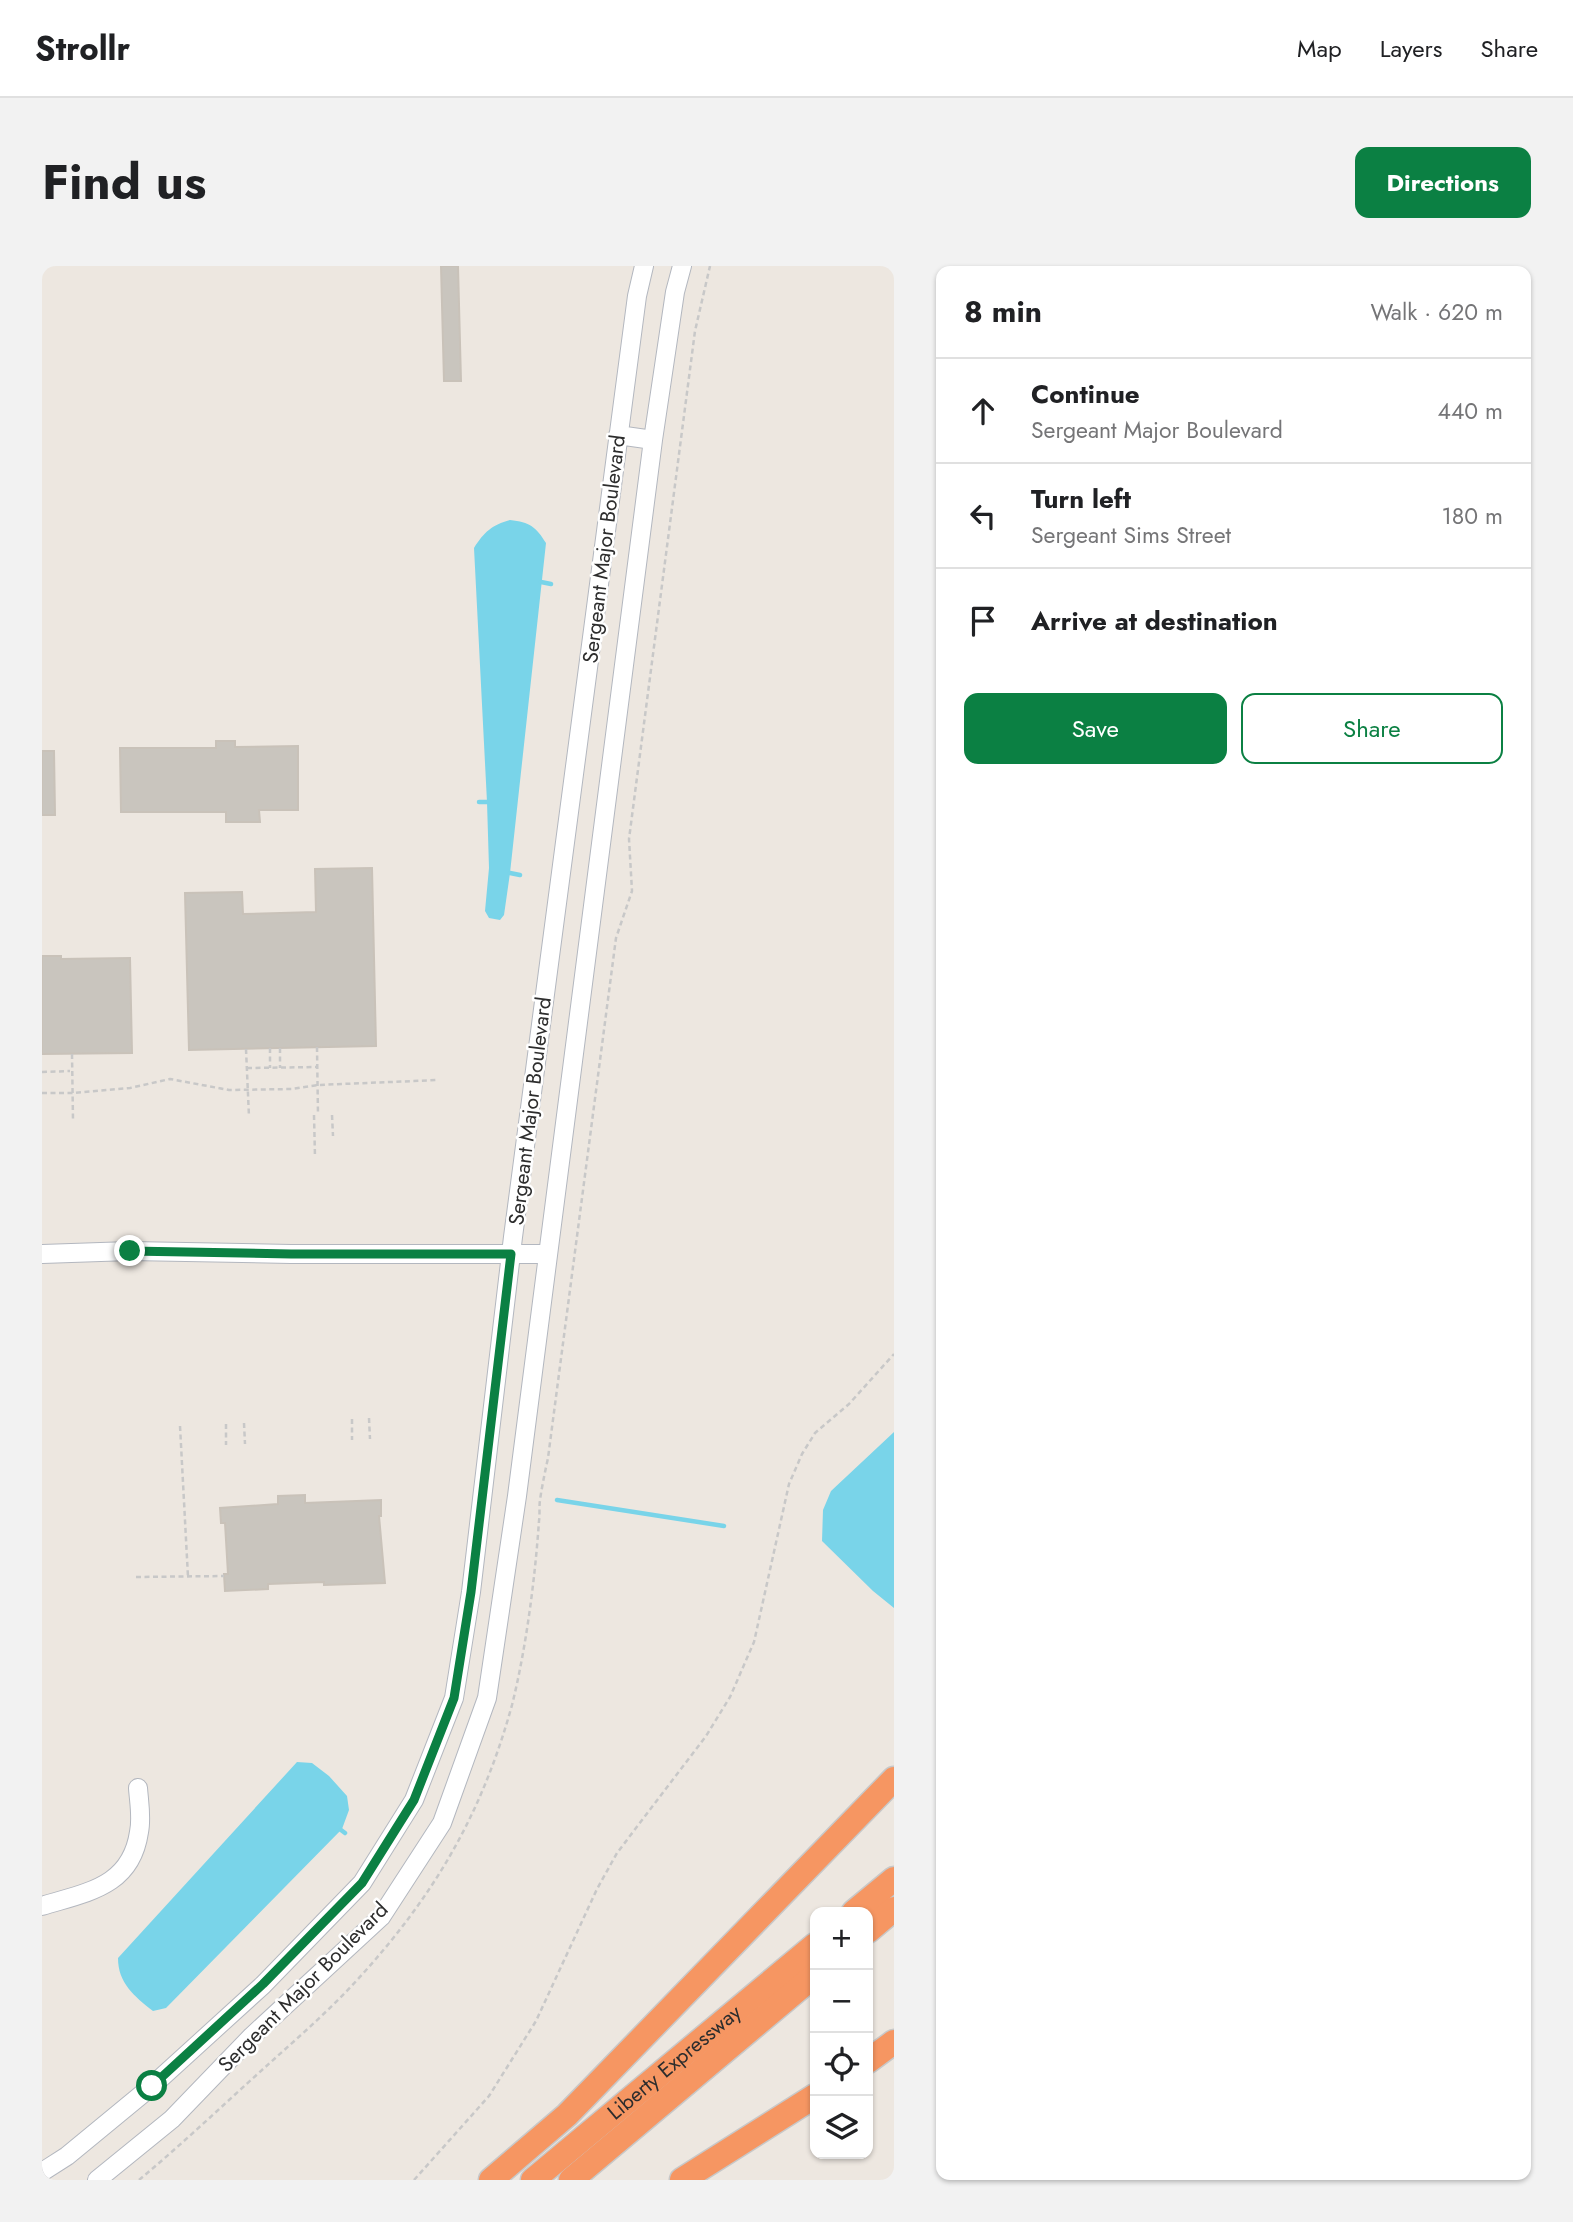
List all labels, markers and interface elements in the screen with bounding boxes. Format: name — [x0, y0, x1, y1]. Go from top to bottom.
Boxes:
text: Strollr — [35, 25, 130, 72]
text: Map — [1297, 31, 1342, 66]
text: Layers — [1380, 31, 1442, 66]
text: Share — [1480, 31, 1538, 66]
text: Find us — [42, 147, 206, 217]
button: Directions — [1355, 147, 1531, 218]
text: 8 min — [964, 290, 1042, 333]
text: Walk · 620 m — [1370, 295, 1503, 329]
text: Continue — [1031, 375, 1140, 413]
icon: ahead — [964, 392, 1002, 430]
text: 440 m — [1438, 394, 1503, 428]
text: Sergeant Major Boulevard — [1031, 413, 1283, 447]
street label: Sergeant Major Boulevard — [575, 433, 633, 665]
text: Turn left — [1031, 480, 1131, 518]
icon: left — [964, 497, 1002, 535]
text: 180 m — [1441, 499, 1503, 533]
text: Sergeant Sims Street — [1031, 518, 1231, 552]
icon: arrive — [964, 602, 1002, 640]
text: Arrive at destination — [1031, 602, 1278, 640]
button: Save — [964, 693, 1227, 764]
button: Share — [1241, 693, 1503, 764]
street label: Sergeant Major Boulevard — [501, 995, 559, 1227]
route end — [114, 1235, 145, 1266]
street label: Sergeant Major Boulevard — [211, 1895, 395, 2079]
map controls — [810, 1907, 873, 2159]
button: + — [810, 1907, 873, 1970]
button: − — [810, 1970, 873, 2033]
street label: Liberty Expressway — [601, 1997, 748, 2127]
button: locate — [810, 2033, 873, 2096]
route start — [136, 2070, 167, 2101]
button: layers — [810, 2096, 873, 2159]

